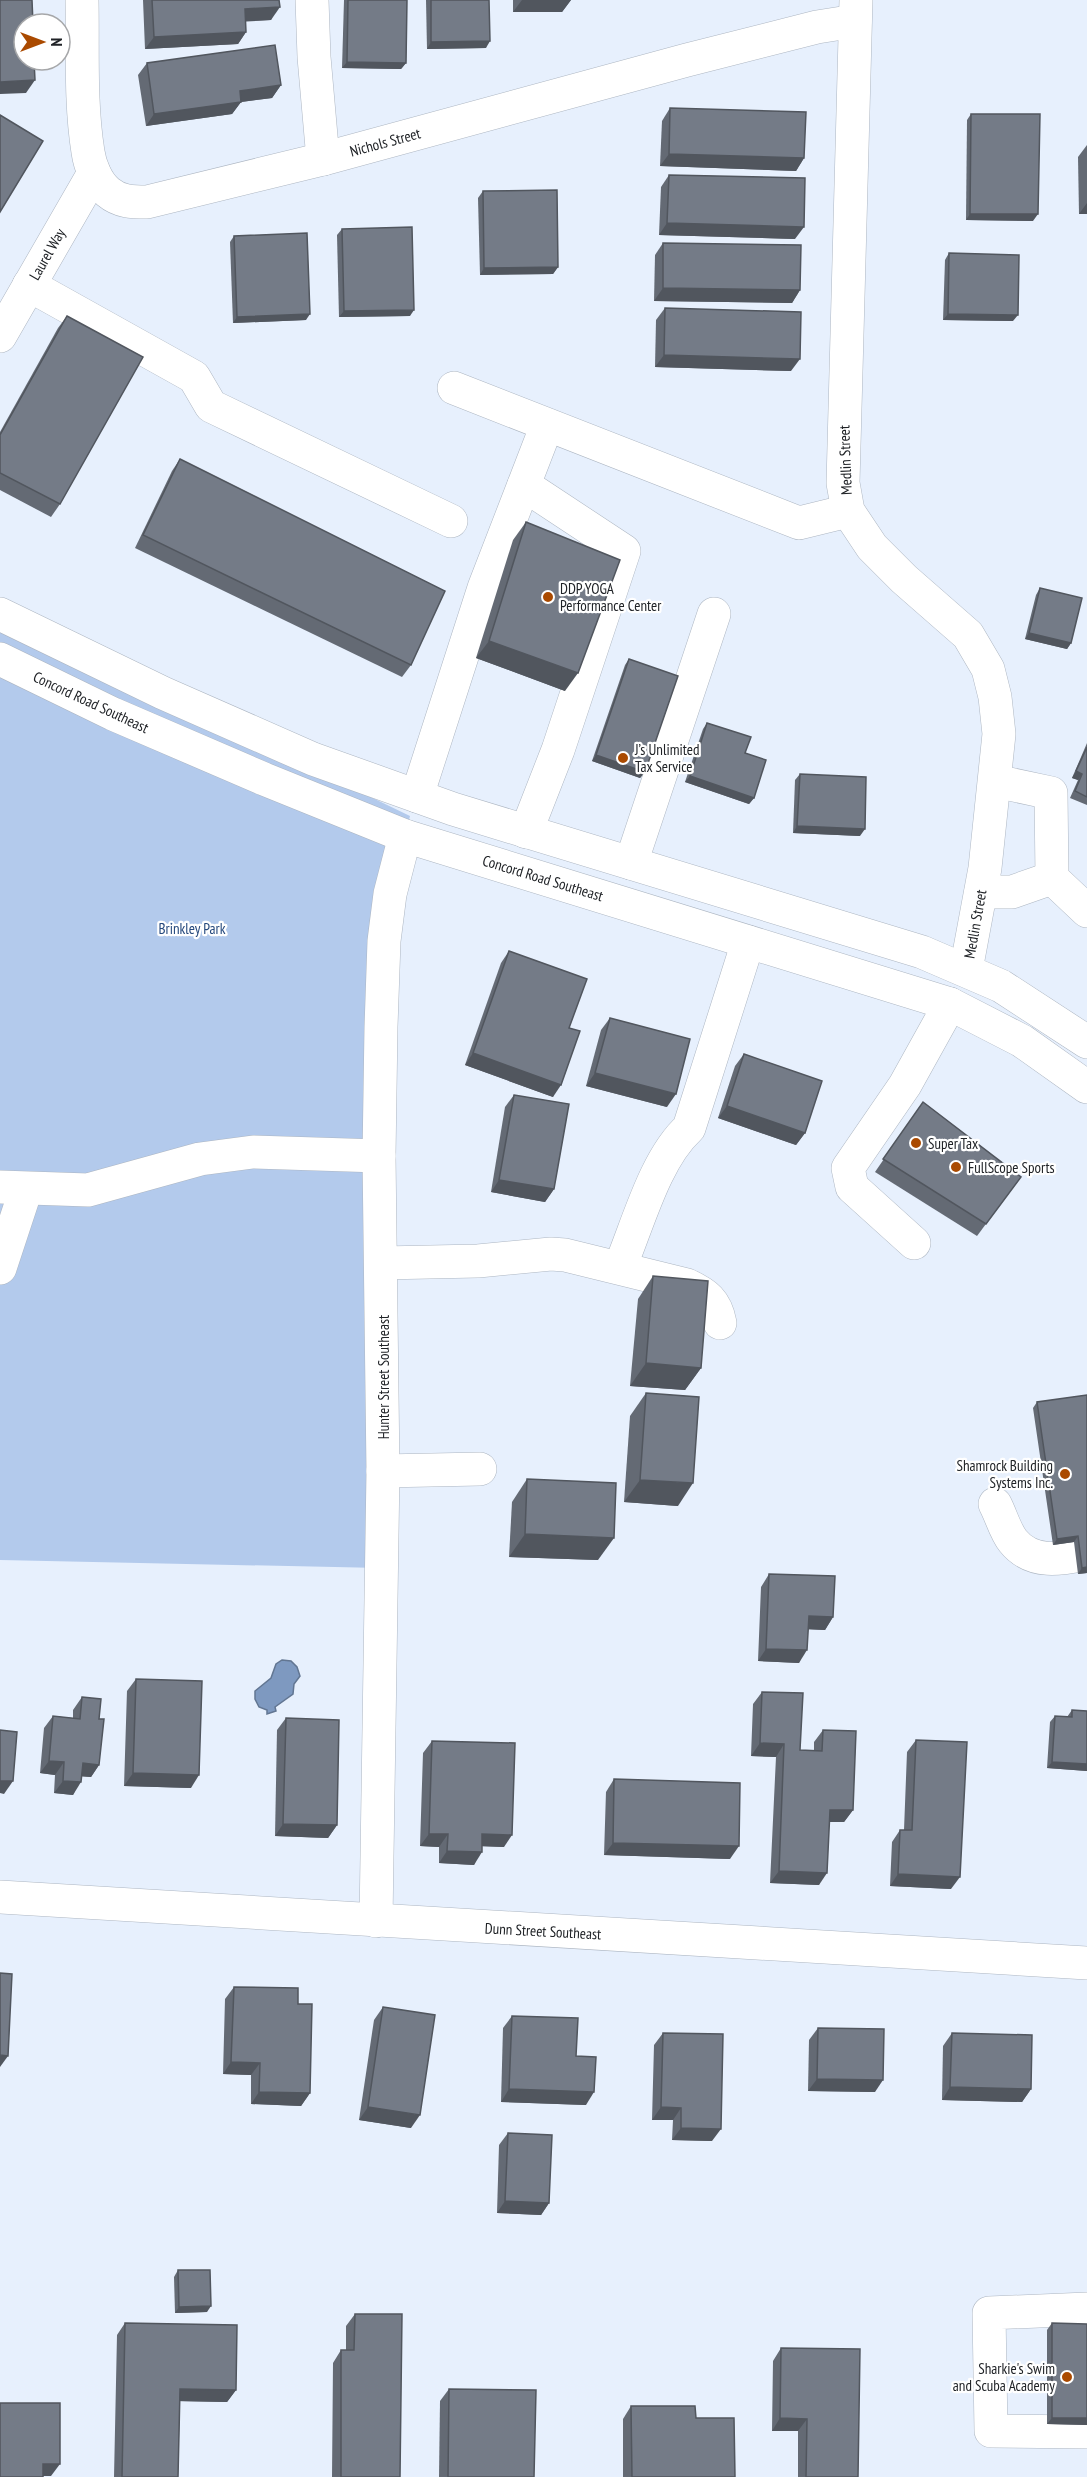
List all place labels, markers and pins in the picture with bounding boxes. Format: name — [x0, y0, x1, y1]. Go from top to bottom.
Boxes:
place label: DDP YOGA Performance Center — [560, 579, 662, 615]
marker: DDP YOGA Performance Center — [541, 590, 555, 604]
place label: J’s Unlimited Tax Service — [634, 740, 699, 776]
marker: J’s Unlimited Tax Service — [616, 751, 630, 765]
place label: Super Tax — [928, 1134, 978, 1153]
marker: Super Tax — [909, 1136, 923, 1150]
place label: FullScope Sports — [968, 1158, 1055, 1177]
marker: FullScope Sports — [949, 1160, 963, 1174]
place label: Shamrock Building Systems Inc. — [957, 1456, 1053, 1492]
marker: Shamrock Building Systems Inc. — [1058, 1467, 1072, 1481]
place label: Sharkie's Swim and Scuba Academy — [953, 2359, 1055, 2395]
marker: Sharkie's Swim and Scuba Academy — [1060, 2370, 1074, 2384]

